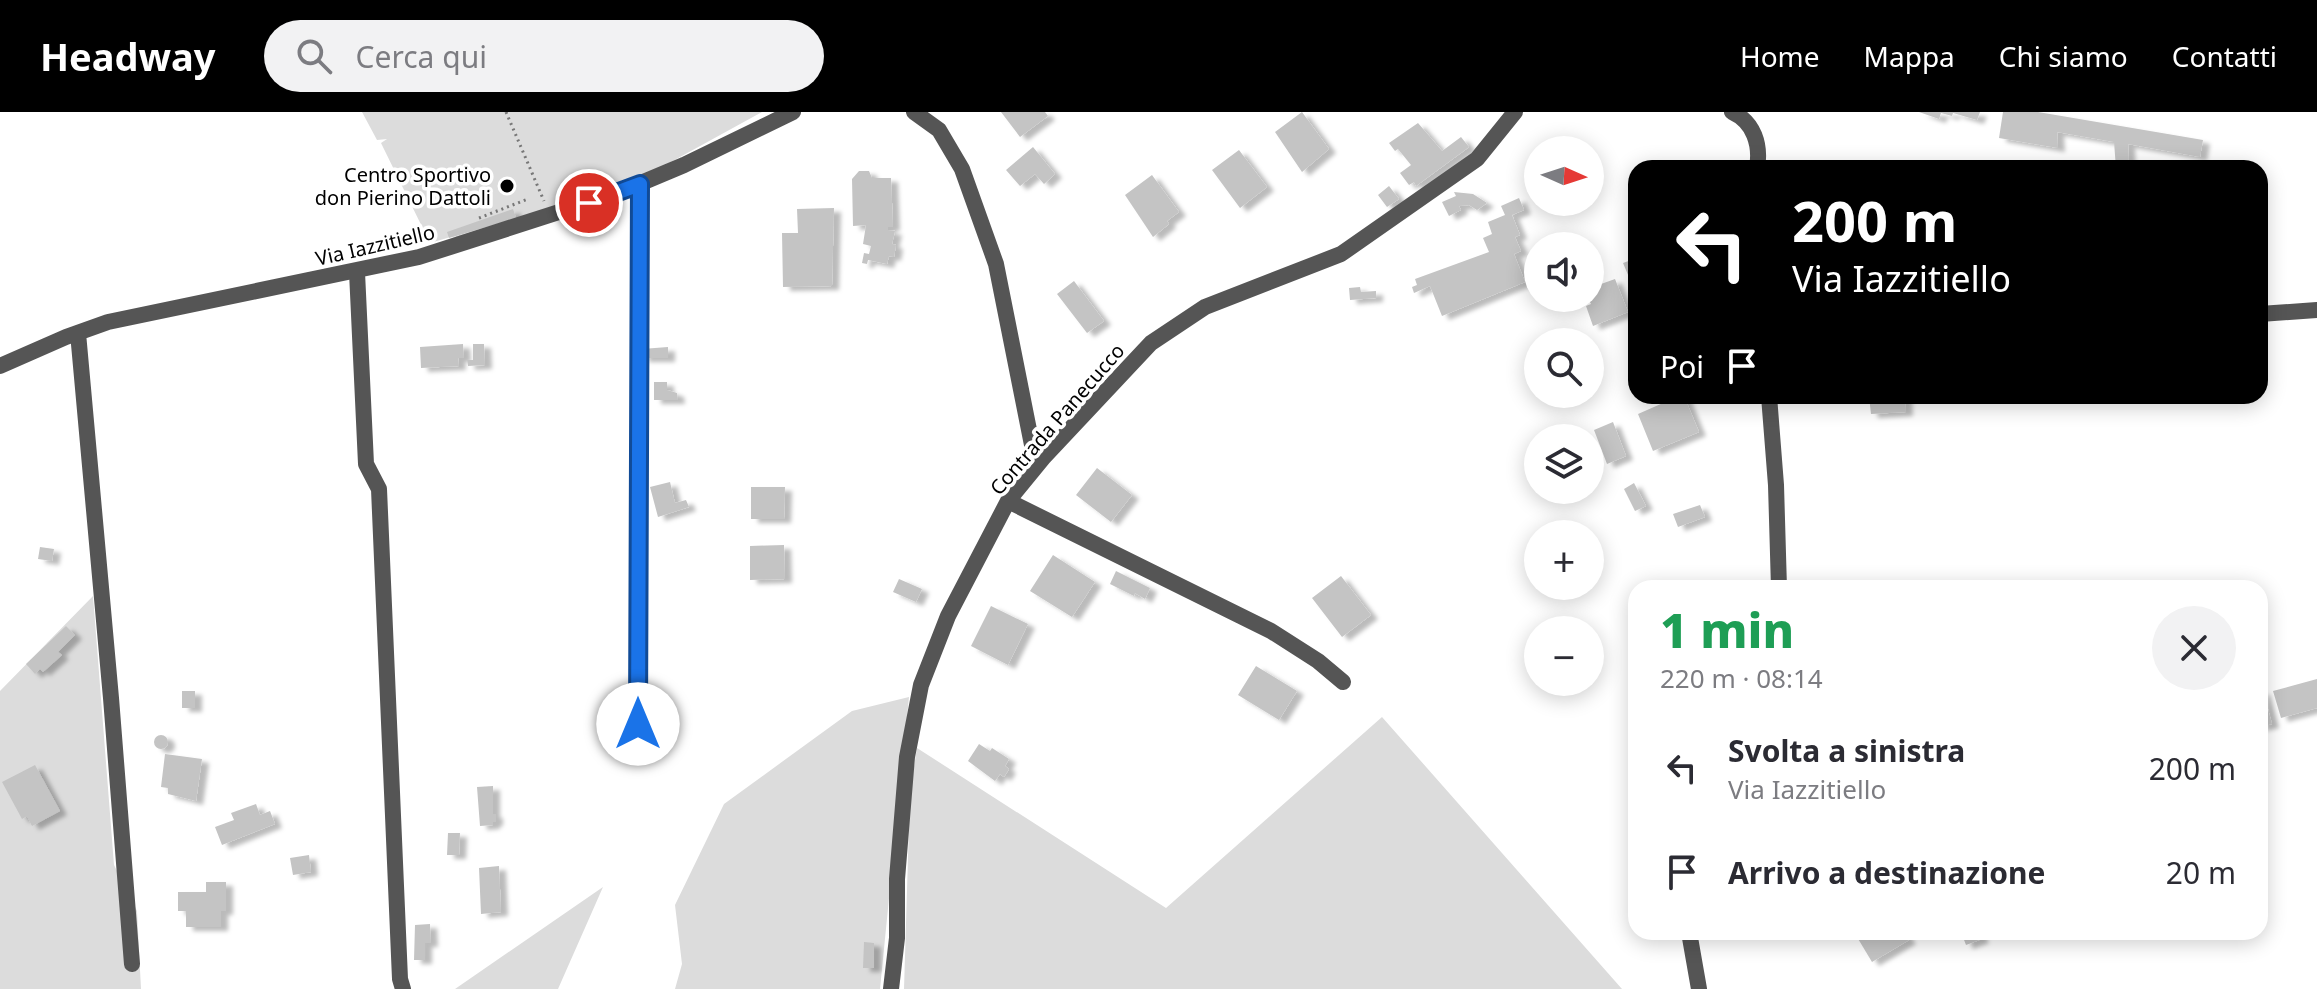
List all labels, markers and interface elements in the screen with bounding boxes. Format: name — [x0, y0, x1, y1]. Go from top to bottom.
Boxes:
search box — [264, 20, 824, 92]
text: Headway — [40, 30, 216, 82]
icon: search — [292, 34, 336, 78]
text: Cerca qui — [356, 36, 487, 77]
text: Home — [1740, 37, 1820, 75]
text: Mappa — [1864, 37, 1955, 75]
text: Chi siamo — [1999, 37, 2128, 75]
text: Contatti — [2172, 37, 2277, 75]
north arrow — [1524, 136, 1604, 216]
map controls — [1524, 136, 1604, 696]
place label: Centro Sportivo don Pierino Dattoli — [315, 161, 491, 211]
pin — [555, 169, 623, 237]
marker: Centro Sportivo don Pierino Dattoli — [498, 177, 516, 195]
icon: arrive — [567, 181, 611, 225]
text: 200 m — [1792, 182, 1957, 258]
icon: left — [1660, 192, 1764, 296]
street label: Via Iazzitiello — [313, 218, 437, 272]
button: sound — [1524, 232, 1604, 312]
text: Via Iazzitiello — [1792, 254, 2011, 303]
button: search — [1524, 328, 1604, 408]
street label: Contrada Panecucco — [984, 338, 1130, 500]
icon: arrive — [1720, 344, 1764, 388]
text: Poi — [1660, 346, 1704, 387]
button: layers — [1524, 424, 1604, 504]
button: + — [1524, 520, 1604, 600]
text: 1 min — [1660, 597, 1794, 662]
button: close — [2152, 606, 2236, 690]
button: − — [1524, 616, 1604, 696]
text: 220 m · 08:14 — [1660, 660, 1823, 696]
position arrow — [596, 682, 680, 766]
text: Svolta a sinistra — [1728, 730, 1965, 771]
icon: left — [1660, 746, 1704, 790]
text: 200 m — [2149, 748, 2236, 789]
text: Via Iazzitiello — [1728, 771, 1886, 807]
icon: arrive — [1660, 850, 1704, 894]
text: Arrivo a destinazione — [1728, 852, 2045, 893]
text: 20 m — [2166, 852, 2236, 893]

